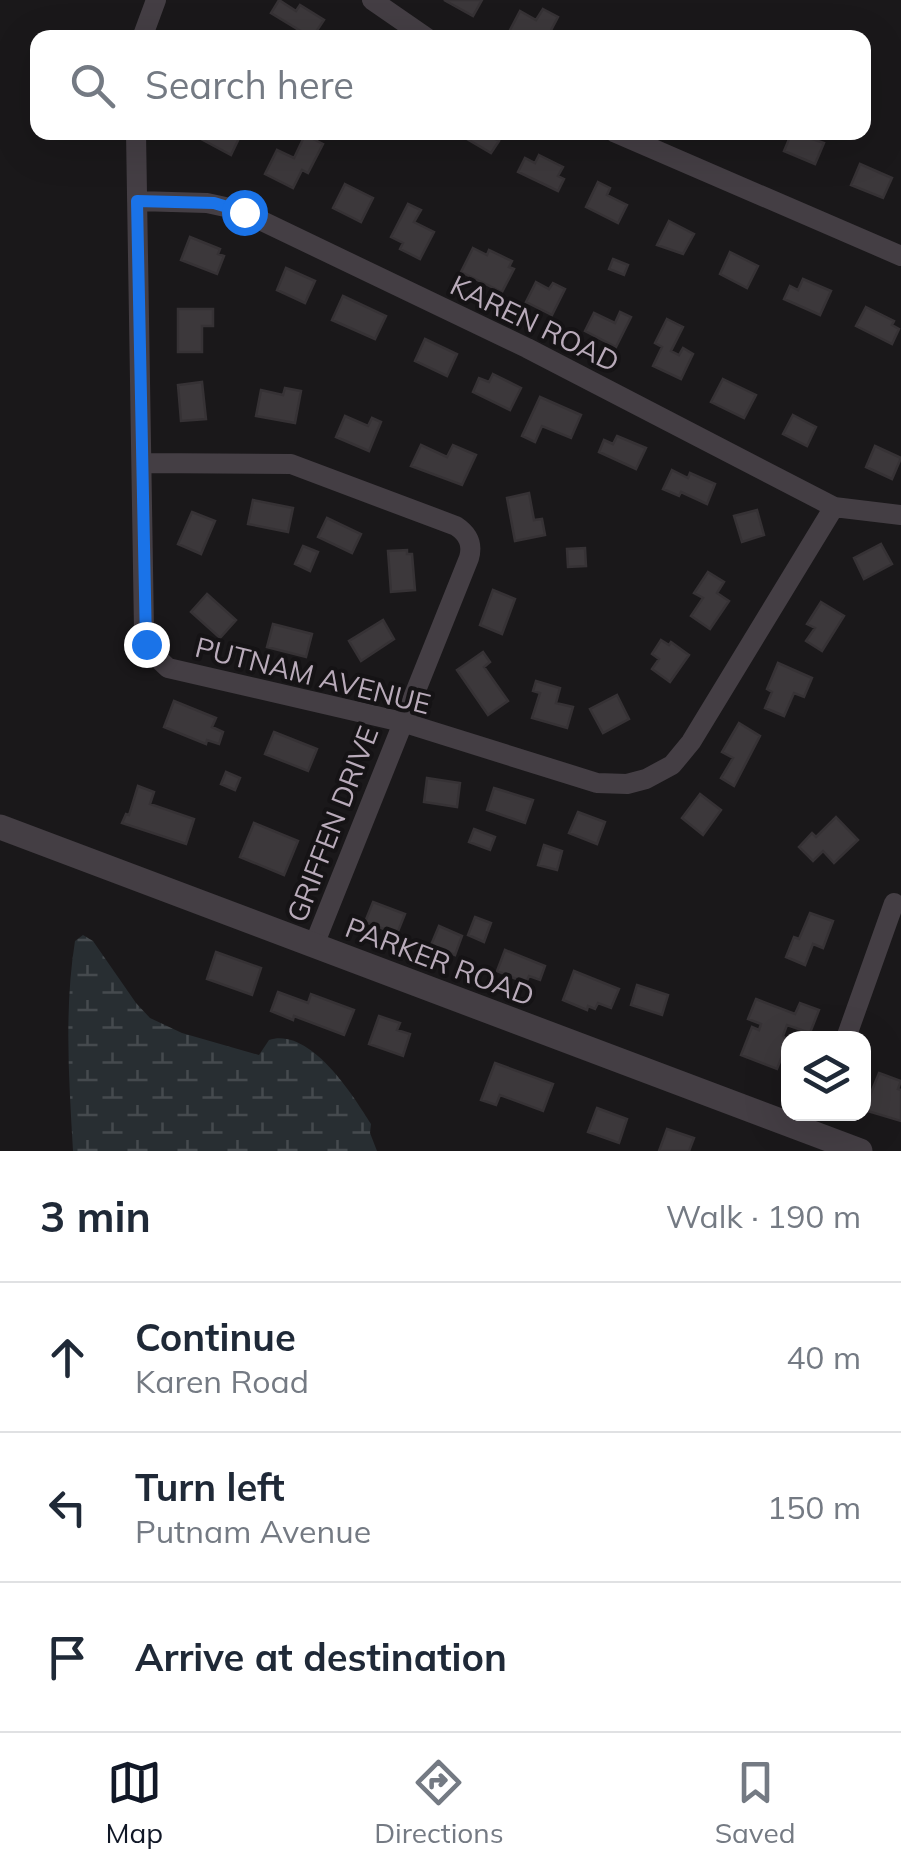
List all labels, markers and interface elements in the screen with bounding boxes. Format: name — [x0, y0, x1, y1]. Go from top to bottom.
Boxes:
search box — [30, 30, 871, 140]
icon: search — [65, 58, 120, 113]
text: Search here — [145, 61, 354, 109]
route start — [222, 190, 268, 236]
street label: KAREN ROAD — [445, 267, 625, 379]
route end — [124, 622, 170, 668]
street label: PUTNAM AVENUE — [192, 629, 434, 721]
street label: GRIFFEN DRIVE — [279, 721, 385, 927]
street label: PARKER ROAD — [341, 909, 539, 1013]
map controls — [781, 1031, 871, 1121]
button: layers — [781, 1031, 871, 1121]
text: 3 min — [40, 1190, 151, 1243]
text: Walk · 190 m — [666, 1196, 861, 1236]
text: Continue — [135, 1313, 296, 1361]
icon: ahead — [40, 1330, 95, 1385]
text: 40 m — [786, 1337, 861, 1377]
text: Karen Road — [135, 1361, 309, 1401]
text: Turn left — [135, 1463, 285, 1511]
icon: left — [40, 1480, 95, 1535]
text: 150 m — [767, 1487, 861, 1527]
text: Putnam Avenue — [135, 1511, 371, 1551]
icon: arrive — [40, 1630, 95, 1685]
text: Arrive at destination — [135, 1633, 507, 1681]
tab: Map — [106, 1755, 163, 1850]
tab: Directions — [374, 1755, 504, 1850]
tab: Saved — [715, 1755, 795, 1850]

